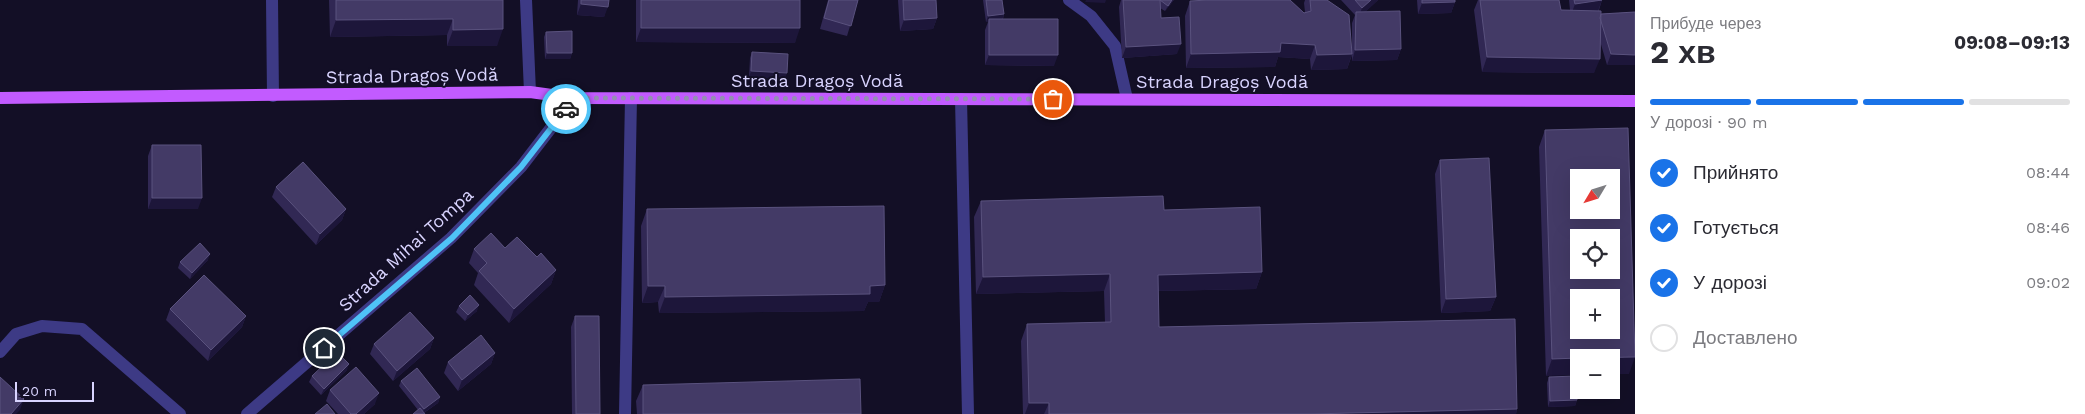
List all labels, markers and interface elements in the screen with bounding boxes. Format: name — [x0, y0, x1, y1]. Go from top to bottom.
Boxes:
text: Прибуде через — [1650, 14, 1761, 33]
text: 09:08–09:13 — [1954, 31, 2070, 54]
text: 2 хв — [1650, 33, 1716, 71]
street label: Strada Dragoș Vodă — [326, 63, 498, 88]
street label: Strada Dragoș Vodă — [731, 70, 903, 91]
street label: Strada Dragoș Vodă — [1136, 71, 1308, 92]
pin — [1032, 78, 1074, 120]
courier — [541, 84, 591, 134]
icon: bag — [1039, 85, 1067, 113]
icon: car — [552, 95, 580, 123]
text: У дорозі · 90 m — [1650, 113, 1767, 132]
icon: check — [1650, 159, 1678, 187]
text: Прийнято — [1693, 161, 1778, 184]
text: 08:44 — [2026, 163, 2070, 182]
north arrow — [1570, 169, 1620, 219]
map controls — [1570, 169, 1620, 399]
street label: Strada Mihai Tompa — [334, 184, 477, 316]
icon: check — [1650, 214, 1678, 242]
text: Готується — [1693, 216, 1779, 239]
text: 08:46 — [2026, 218, 2070, 237]
button: locate — [1570, 229, 1620, 279]
icon: check — [1650, 269, 1678, 297]
text: У дорозі — [1693, 271, 1767, 294]
text: 09:02 — [2026, 273, 2070, 292]
button: + — [1570, 289, 1620, 339]
text: Доставлено — [1693, 326, 1798, 349]
pin — [303, 327, 345, 369]
icon: home — [310, 334, 338, 362]
button: − — [1570, 349, 1620, 399]
scale bar — [15, 379, 94, 402]
text: 20 m — [22, 383, 57, 399]

